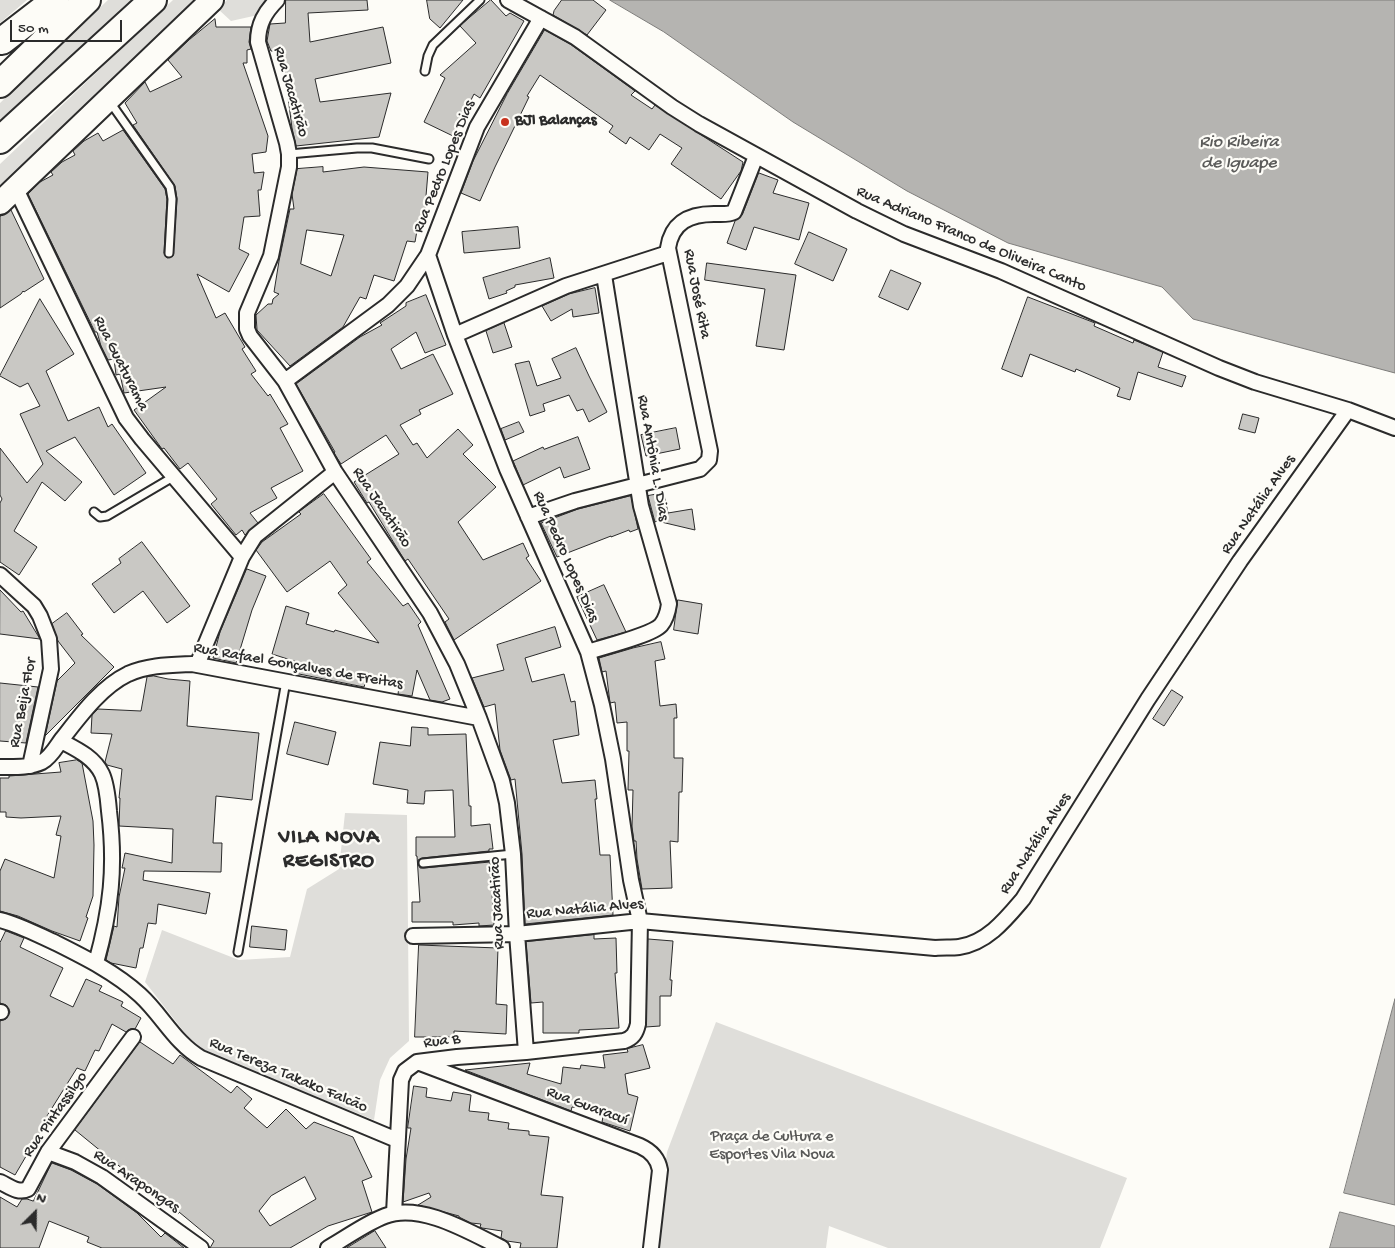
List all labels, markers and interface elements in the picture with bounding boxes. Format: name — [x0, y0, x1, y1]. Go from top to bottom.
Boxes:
scale bar — [12, 10, 125, 42]
text: 50 m — [18, 20, 49, 38]
street label: Rua Jacatirão — [268, 45, 312, 139]
street label: Rua Pedro Lopes Dias — [410, 98, 480, 236]
place label: BJI Balanças — [515, 112, 597, 132]
marker: BJI Balanças — [499, 116, 511, 128]
water label: Rio Ribeira de Iguape — [1199, 132, 1279, 174]
street label: Rua Adriano Franco de Oliveira Canto — [853, 183, 1089, 297]
street label: Rua José Rita — [678, 248, 714, 340]
street label: Rua Guaturama — [88, 313, 152, 415]
street label: Rua Antônia L. Dias — [631, 394, 673, 522]
street label: Rua Natália Alves — [1218, 452, 1300, 558]
street label: Rua Jacatirão — [347, 464, 415, 552]
street label: Rua Pedro Lopes Dias — [527, 488, 603, 626]
street label: Rua Rafael Gonçalves de Freitas — [192, 639, 404, 695]
street label: Rua Beija Flor — [6, 656, 42, 750]
street label: Rua Natália Alves — [996, 790, 1076, 898]
district label: VILA NOVA REGISTRO — [277, 826, 381, 876]
street label: Rua Jacatirão — [486, 856, 510, 950]
street label: Rua Natália Alves — [526, 895, 644, 925]
street label: Rua B — [423, 1030, 461, 1054]
street label: Rua Tereza Takako Falcão — [206, 1034, 370, 1118]
street label: Rua Pintassilgo — [19, 1069, 93, 1161]
street label: Rua Guaracuí — [543, 1083, 631, 1131]
park label: Praça de Cultura e Esportes Vila Nova — [709, 1128, 835, 1166]
street label: Rua Arapongas — [89, 1146, 183, 1218]
north arrow — [10, 1188, 60, 1238]
text: N — [34, 1189, 49, 1208]

